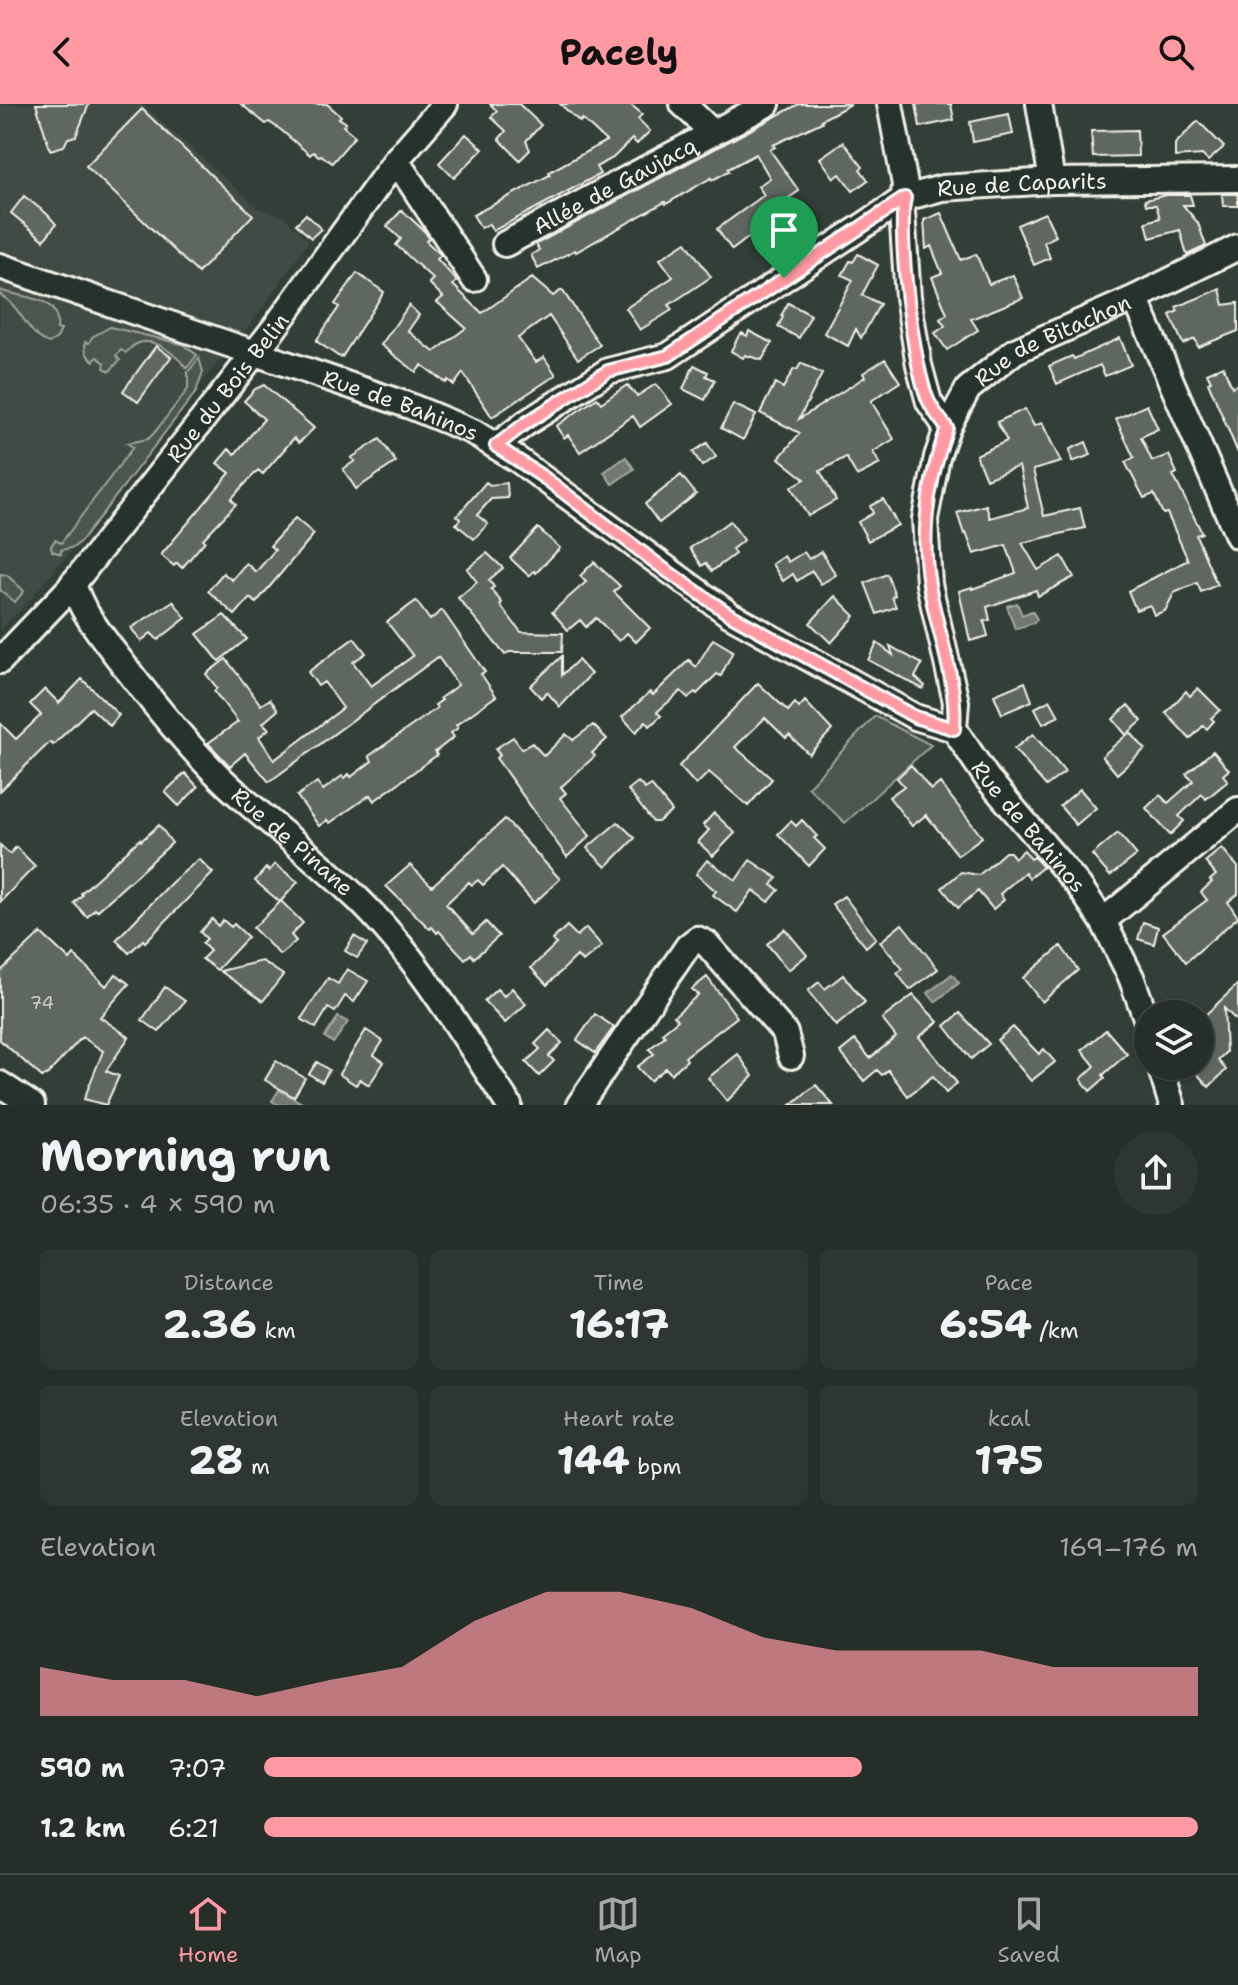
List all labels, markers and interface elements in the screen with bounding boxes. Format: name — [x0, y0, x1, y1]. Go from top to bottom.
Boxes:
text: Pacely — [559, 28, 679, 77]
icon: back — [40, 30, 84, 74]
icon: search — [1154, 30, 1198, 74]
street label: Allée de Gaujacq — [528, 129, 703, 241]
street label: Rue de Caparits — [936, 166, 1107, 203]
pin — [750, 196, 818, 278]
icon: arrive — [762, 208, 806, 252]
street label: Rue de Bitachon — [968, 287, 1135, 393]
street label: Rue du Bois Belin — [160, 307, 295, 468]
street label: Rue de Bahinos — [319, 363, 483, 447]
street label: Rue de Bahinos — [965, 755, 1093, 898]
street label: Rue de Pinane — [225, 781, 360, 902]
house number: 74 — [30, 991, 54, 1015]
map controls — [1134, 1000, 1214, 1080]
button: layers — [1134, 1000, 1214, 1080]
text: Morning run — [40, 1126, 331, 1185]
button: share — [1114, 1131, 1198, 1215]
text: 06:35 · 4 × 590 m — [40, 1186, 275, 1221]
text: Distance — [184, 1268, 274, 1297]
text: Time — [594, 1268, 644, 1297]
text: Pace — [985, 1268, 1033, 1297]
text: 2.36 — [162, 1297, 257, 1351]
text: 16:17 — [569, 1297, 669, 1351]
text: 6:54 — [939, 1297, 1032, 1351]
text: km — [257, 1316, 296, 1345]
text: /km — [1032, 1316, 1079, 1345]
text: Elevation — [180, 1404, 278, 1433]
text: Heart rate — [563, 1404, 675, 1433]
text: kcal — [988, 1404, 1030, 1433]
text: 28 — [188, 1433, 244, 1487]
text: 144 — [556, 1433, 630, 1487]
text: 175 — [974, 1433, 1044, 1487]
text: m — [244, 1452, 270, 1481]
text: bpm — [630, 1452, 682, 1481]
text: Elevation — [40, 1529, 156, 1564]
text: 169–176 m — [1059, 1529, 1198, 1564]
text: 590 m — [40, 1750, 124, 1785]
text: 7:07 — [168, 1750, 226, 1785]
text: 1.2 km — [40, 1810, 125, 1845]
text: 6:21 — [168, 1810, 219, 1845]
tab: Home — [178, 1892, 238, 1969]
tab: Map — [594, 1892, 642, 1969]
tab: Saved — [998, 1892, 1060, 1969]

